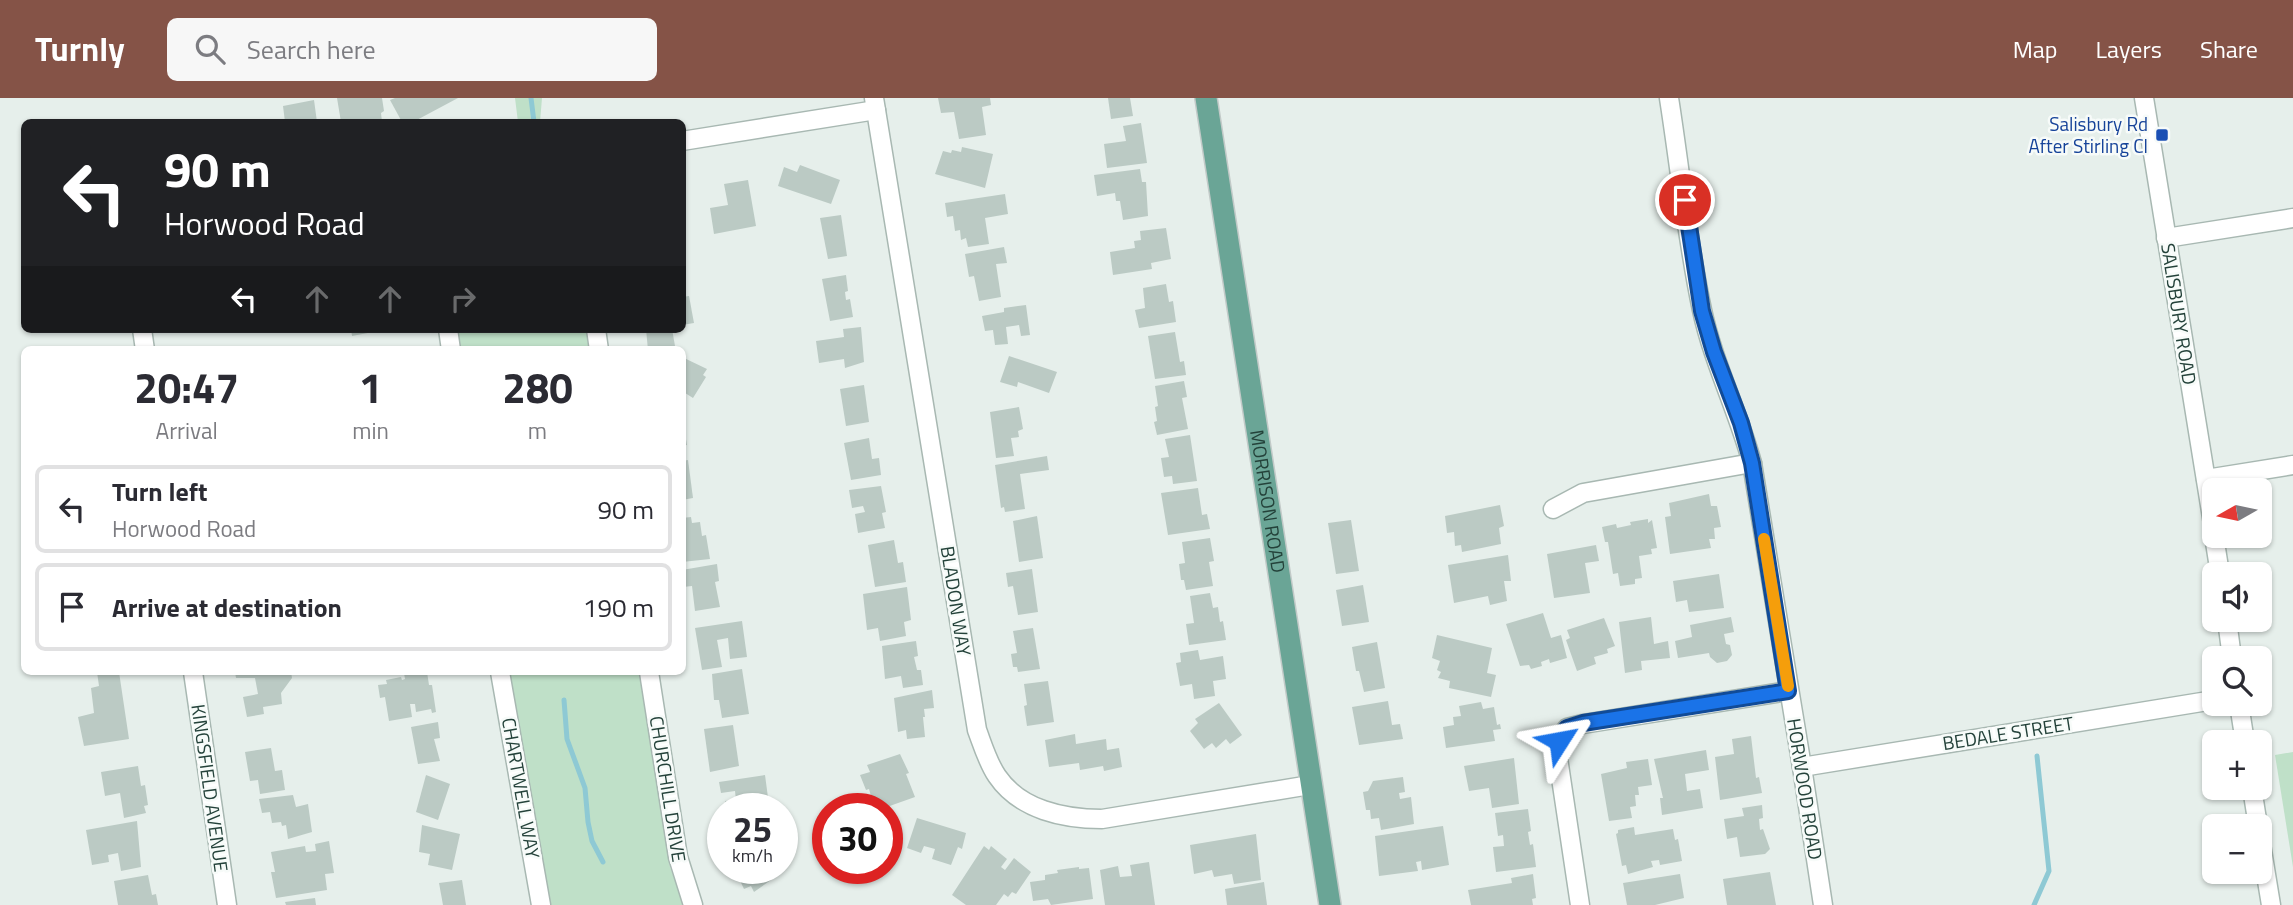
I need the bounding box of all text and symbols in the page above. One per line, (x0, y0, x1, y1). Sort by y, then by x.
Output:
search box (167, 18, 657, 81)
text: Turnly (35, 24, 125, 74)
icon: search (191, 30, 229, 68)
text: Search here (247, 30, 376, 69)
text: Map (2013, 31, 2058, 67)
text: Layers (2096, 31, 2162, 67)
text: Share (2200, 31, 2258, 67)
place label: Salisbury Rd After Stirling Cl (2029, 109, 2148, 160)
marker: Salisbury Rd After Stirling Cl (2154, 127, 2170, 143)
text: 90 m (164, 131, 271, 206)
icon: left (49, 147, 140, 238)
pin (1655, 170, 1715, 230)
icon: arrive (1666, 181, 1704, 219)
text: Horwood Road (164, 199, 365, 247)
street label: SALISBURY ROAD (2154, 241, 2205, 387)
icon: left (225, 280, 263, 318)
icon: ahead (298, 280, 336, 318)
icon: ahead (371, 280, 409, 318)
icon: right (444, 280, 482, 318)
text: 20:47 (134, 355, 239, 419)
text: 1 (359, 355, 382, 419)
text: 280 (502, 355, 573, 419)
text: Arrival (155, 413, 218, 448)
text: min (352, 413, 389, 448)
text: m (528, 413, 547, 448)
street label: MORRISON ROAD (1243, 428, 1294, 575)
text: Turn left (112, 472, 207, 511)
north arrow (2202, 478, 2272, 548)
map controls (2202, 478, 2272, 884)
icon: left (53, 490, 91, 528)
text: 90 m (597, 490, 654, 529)
text: Horwood Road (112, 511, 256, 546)
street label: BLADON WAY (933, 544, 980, 659)
button: sound (2202, 562, 2272, 632)
icon: arrive (53, 588, 91, 626)
text: Arrive at destination (112, 588, 342, 627)
text: 190 m (583, 588, 654, 627)
button: search (2202, 646, 2272, 716)
street label: KINGSFIELD AVENUE (184, 702, 237, 874)
position arrow (1522, 704, 1596, 778)
street label: BEDALE STREET (1940, 708, 2076, 757)
street label: CHURCHILL DRIVE (643, 714, 694, 864)
street label: CHARTWELL WAY (495, 715, 548, 861)
street label: HORWOOD ROAD (1780, 716, 1831, 862)
button: + (2202, 730, 2272, 800)
speed limit sign: 30 (812, 793, 903, 884)
text: 25 (733, 802, 772, 856)
button: − (2202, 814, 2272, 884)
text: km/h (732, 842, 773, 869)

